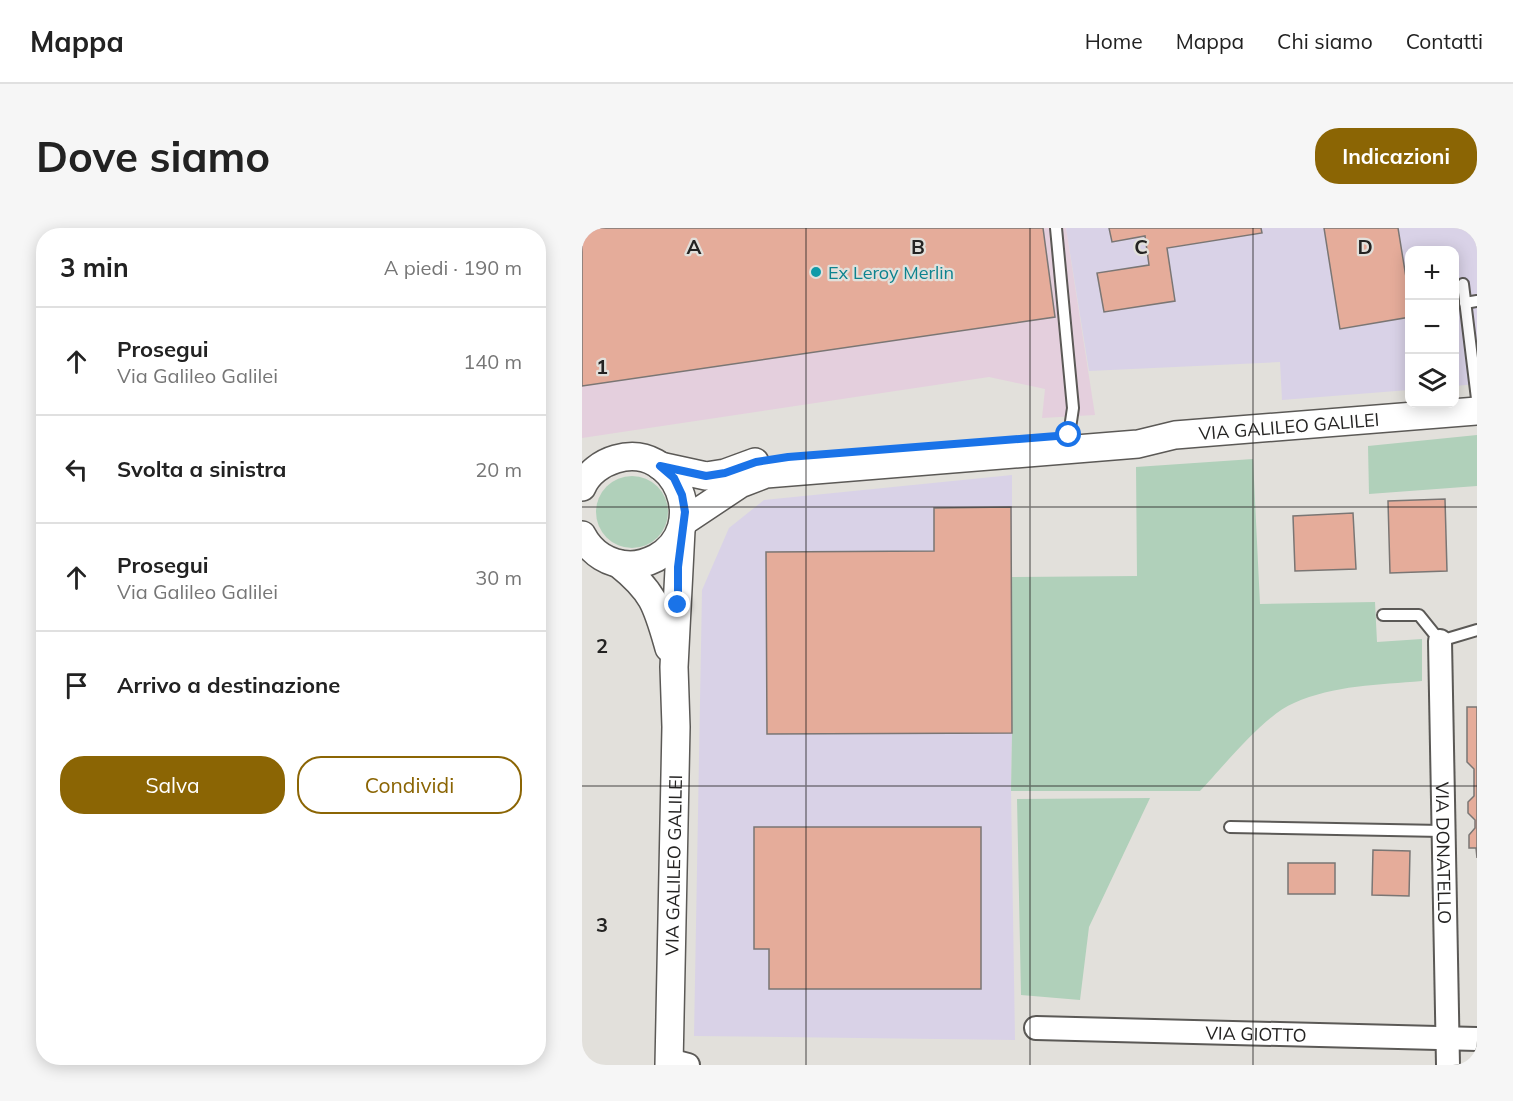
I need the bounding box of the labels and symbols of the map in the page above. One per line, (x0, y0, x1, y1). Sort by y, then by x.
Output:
text: A (687, 234, 702, 259)
text: B (911, 234, 925, 259)
text: C (1134, 234, 1148, 259)
text: D (1357, 234, 1373, 259)
place label: Ex Leroy Merlin (828, 261, 954, 284)
marker: Ex Leroy Merlin (809, 265, 823, 279)
text: 1 (596, 354, 608, 379)
street label: VIA GALILEO GALILEI (1198, 407, 1380, 445)
route start (1055, 421, 1081, 447)
route end (664, 591, 690, 617)
text: 2 (596, 633, 608, 658)
street label: VIA GALILEO GALILEI (660, 774, 687, 956)
street label: VIA DONATELLO (1431, 782, 1457, 924)
text: 3 (596, 912, 608, 937)
street label: VIA GIOTTO (1205, 1021, 1307, 1046)

